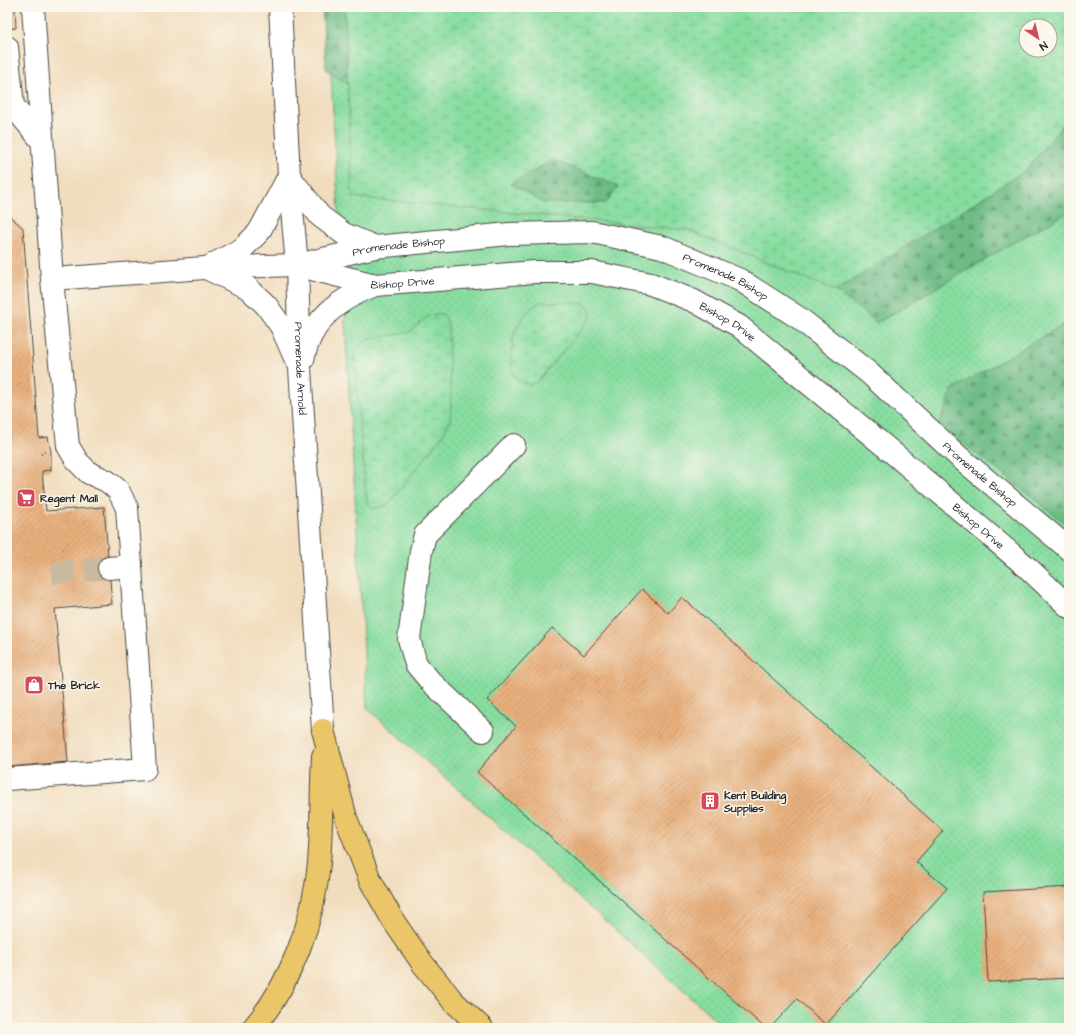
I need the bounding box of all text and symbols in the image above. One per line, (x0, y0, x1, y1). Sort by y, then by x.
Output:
north arrow (1018, 18, 1058, 58)
text: N (1036, 38, 1051, 54)
street label: Promenade Bishop (351, 233, 446, 260)
street label: Promenade Bishop (681, 249, 771, 304)
street label: Bishop Drive (369, 273, 435, 293)
street label: Bishop Drive (697, 298, 759, 345)
street label: Promenade Arnold (291, 322, 310, 416)
street label: Promenade Bishop (940, 438, 1021, 510)
supermarket icon: Regent Mall (15, 487, 37, 509)
place label: Regent Mall (40, 491, 98, 508)
street label: Bishop Drive (950, 500, 1008, 552)
shop icon: The Brick (23, 674, 45, 696)
place label: The Brick (47, 678, 100, 693)
place label: Kent Building Supplies (723, 788, 787, 817)
building icon: Kent Building Supplies (699, 790, 721, 812)

